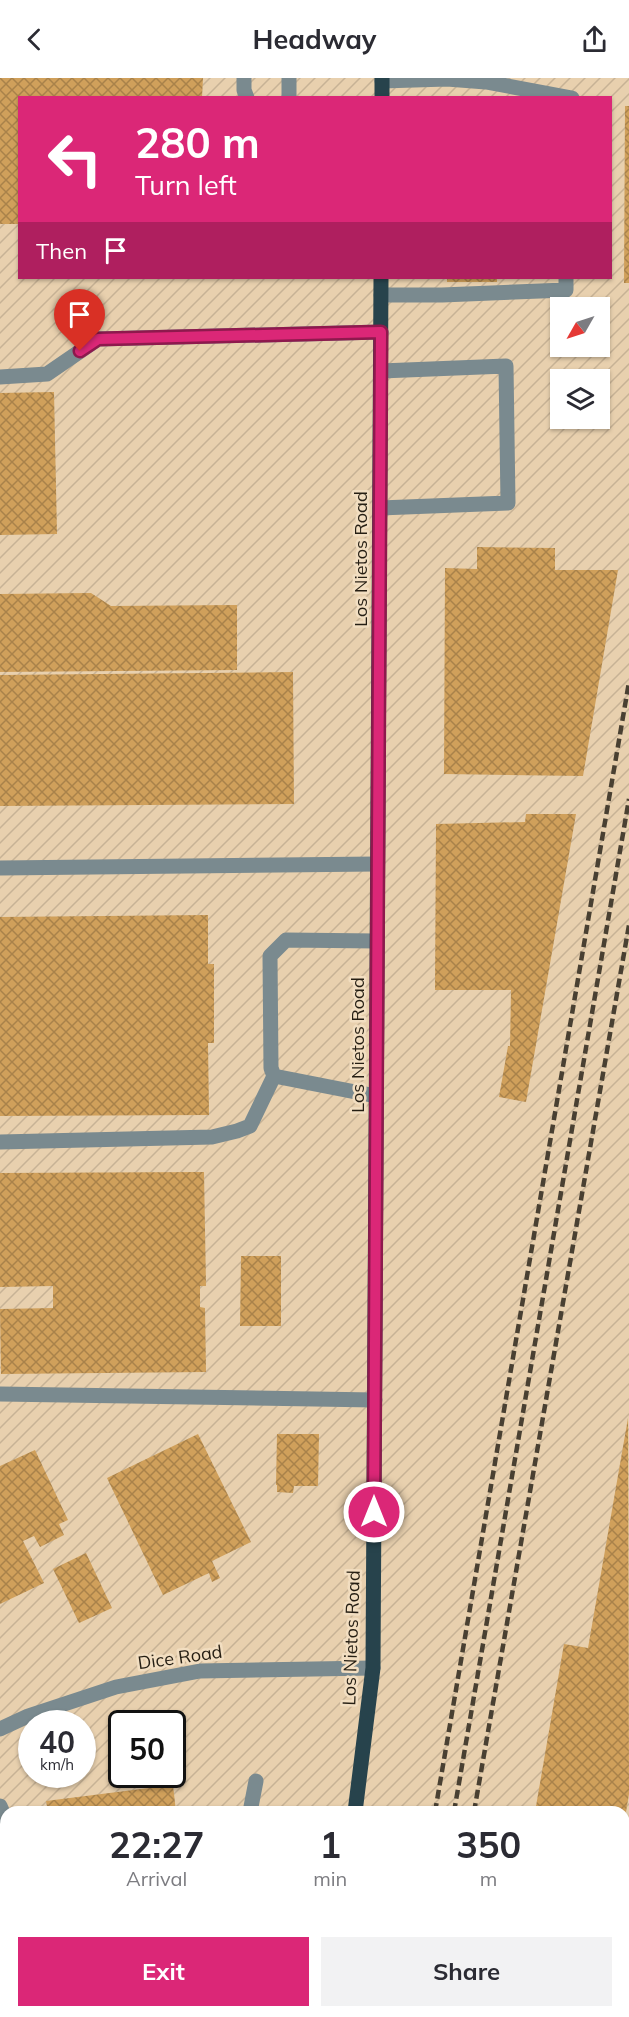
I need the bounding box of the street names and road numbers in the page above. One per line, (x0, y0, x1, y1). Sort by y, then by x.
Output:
street label: Los Nietos Road (349, 491, 372, 627)
street label: Los Nietos Road (346, 977, 369, 1113)
street label: Los Nietos Road (337, 1570, 365, 1706)
street label: Dice Road (136, 1640, 224, 1674)

